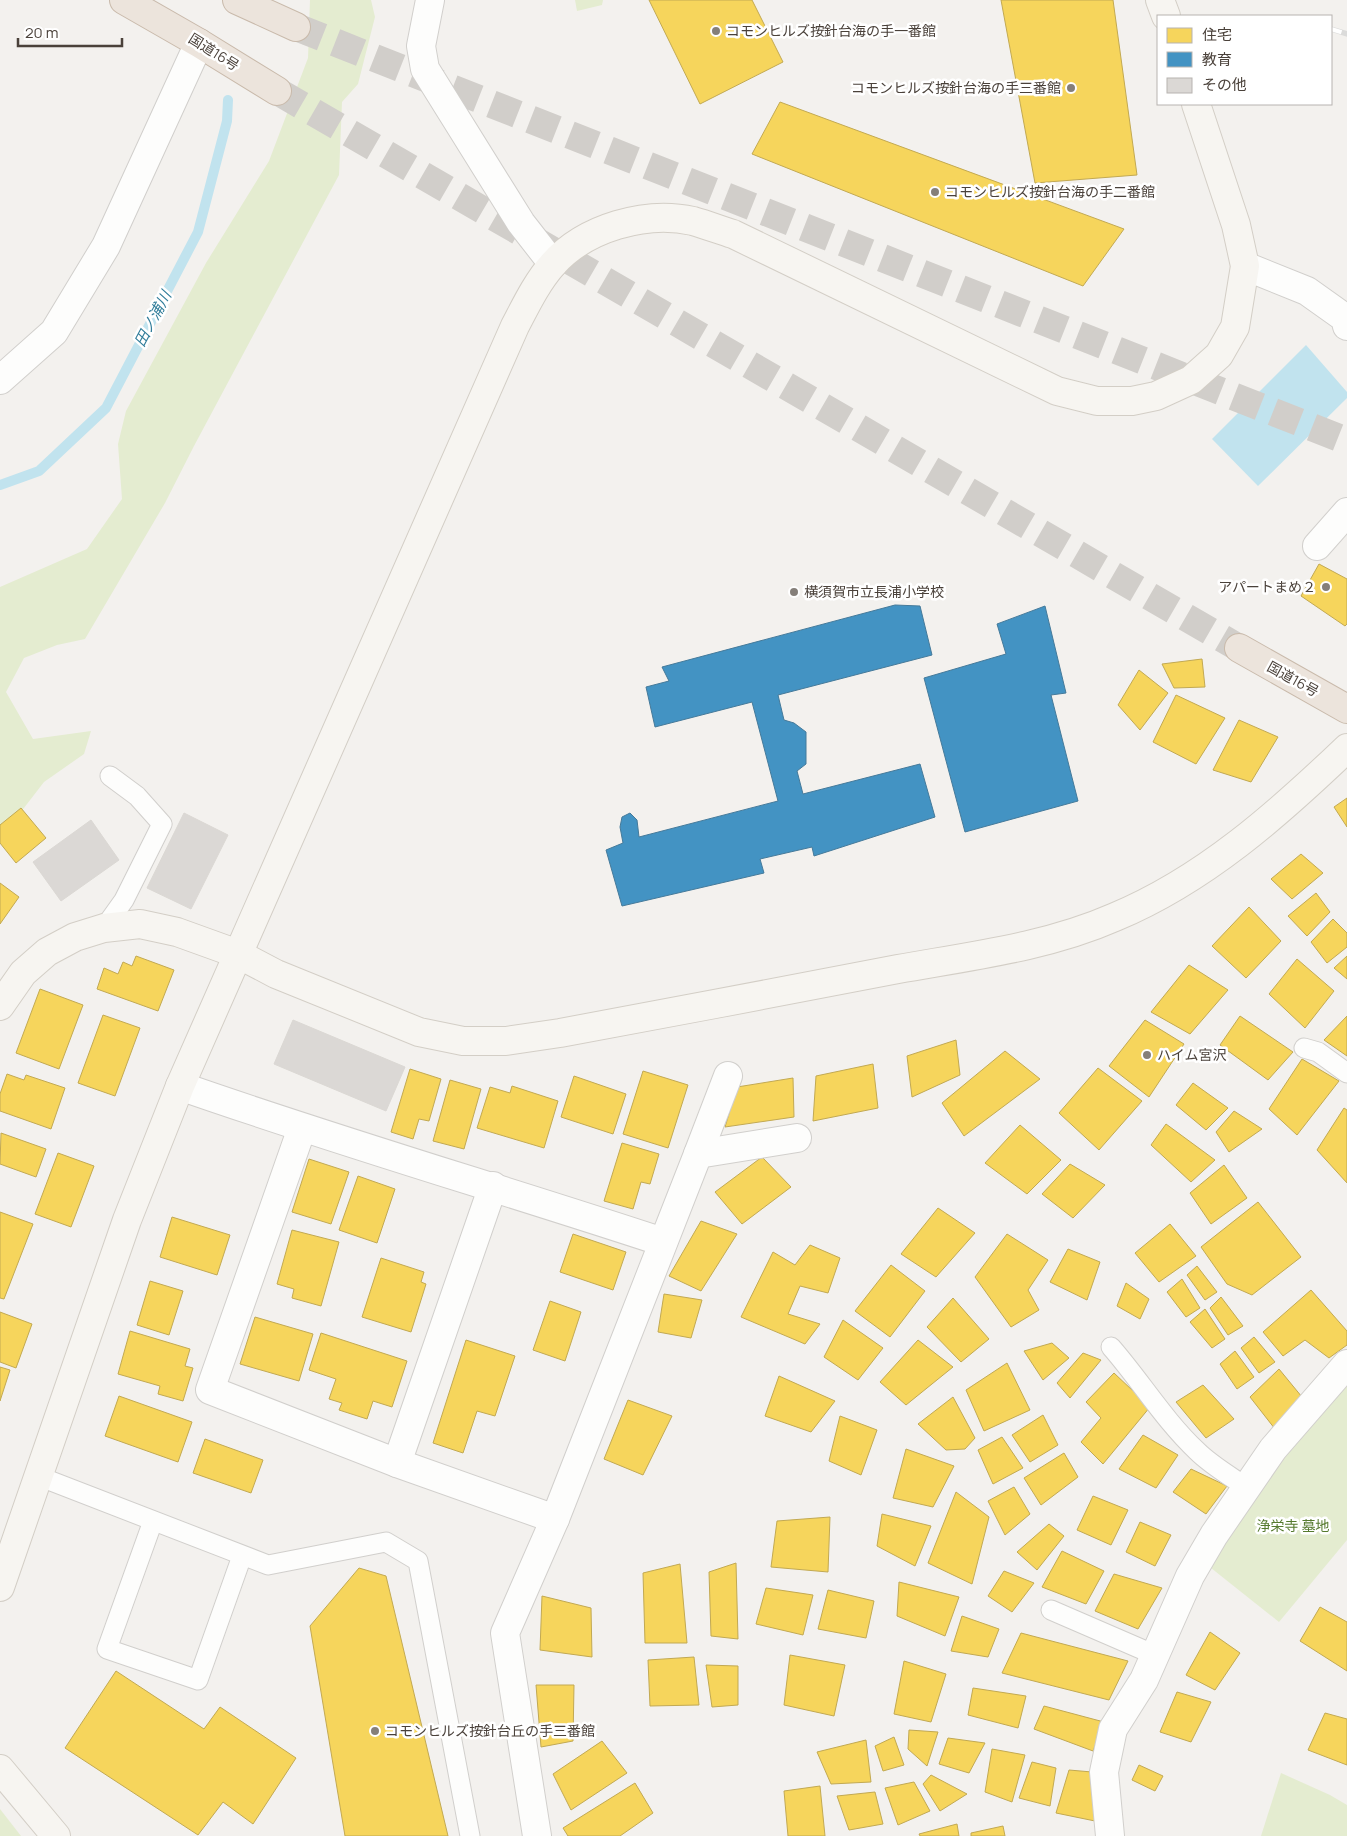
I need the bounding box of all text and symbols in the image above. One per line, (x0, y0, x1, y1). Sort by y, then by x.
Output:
scale bar (18, 15, 121, 47)
legend (1157, 15, 1332, 105)
place label: コモンヒルズ按針台海の手一番館 (726, 21, 936, 40)
text: 20 m (25, 22, 58, 43)
text: 住宅 (1202, 24, 1232, 45)
marker: コモンヒルズ按針台海の手一番館 (710, 25, 722, 37)
street label: 国道16号 (185, 29, 243, 75)
text: 教育 (1202, 49, 1232, 70)
text: その他 (1202, 74, 1247, 95)
place label: コモンヒルズ按針台海の手三番館 (851, 78, 1061, 97)
marker: コモンヒルズ按針台海の手三番館 (1065, 82, 1077, 94)
place label: コモンヒルズ按針台海の手二番館 (945, 182, 1155, 201)
marker: コモンヒルズ按針台海の手二番館 (929, 186, 941, 198)
water label: 田ノ浦川 (129, 286, 177, 350)
place label: アパートまめ２ (1218, 577, 1316, 596)
marker: アパートまめ２ (1320, 581, 1332, 593)
place label: 横須賀市立長浦小学校 (804, 582, 944, 601)
marker: 横須賀市立長浦小学校 (788, 586, 800, 598)
street label: 国道16号 (1264, 657, 1322, 700)
place label: ハイム宮沢 (1157, 1045, 1226, 1064)
marker: ハイム宮沢 (1141, 1049, 1153, 1061)
park label: 浄栄寺 墓地 (1257, 1516, 1329, 1535)
place label: コモンヒルズ按針台丘の手三番館 (385, 1721, 595, 1740)
marker: コモンヒルズ按針台丘の手三番館 (369, 1725, 381, 1737)

